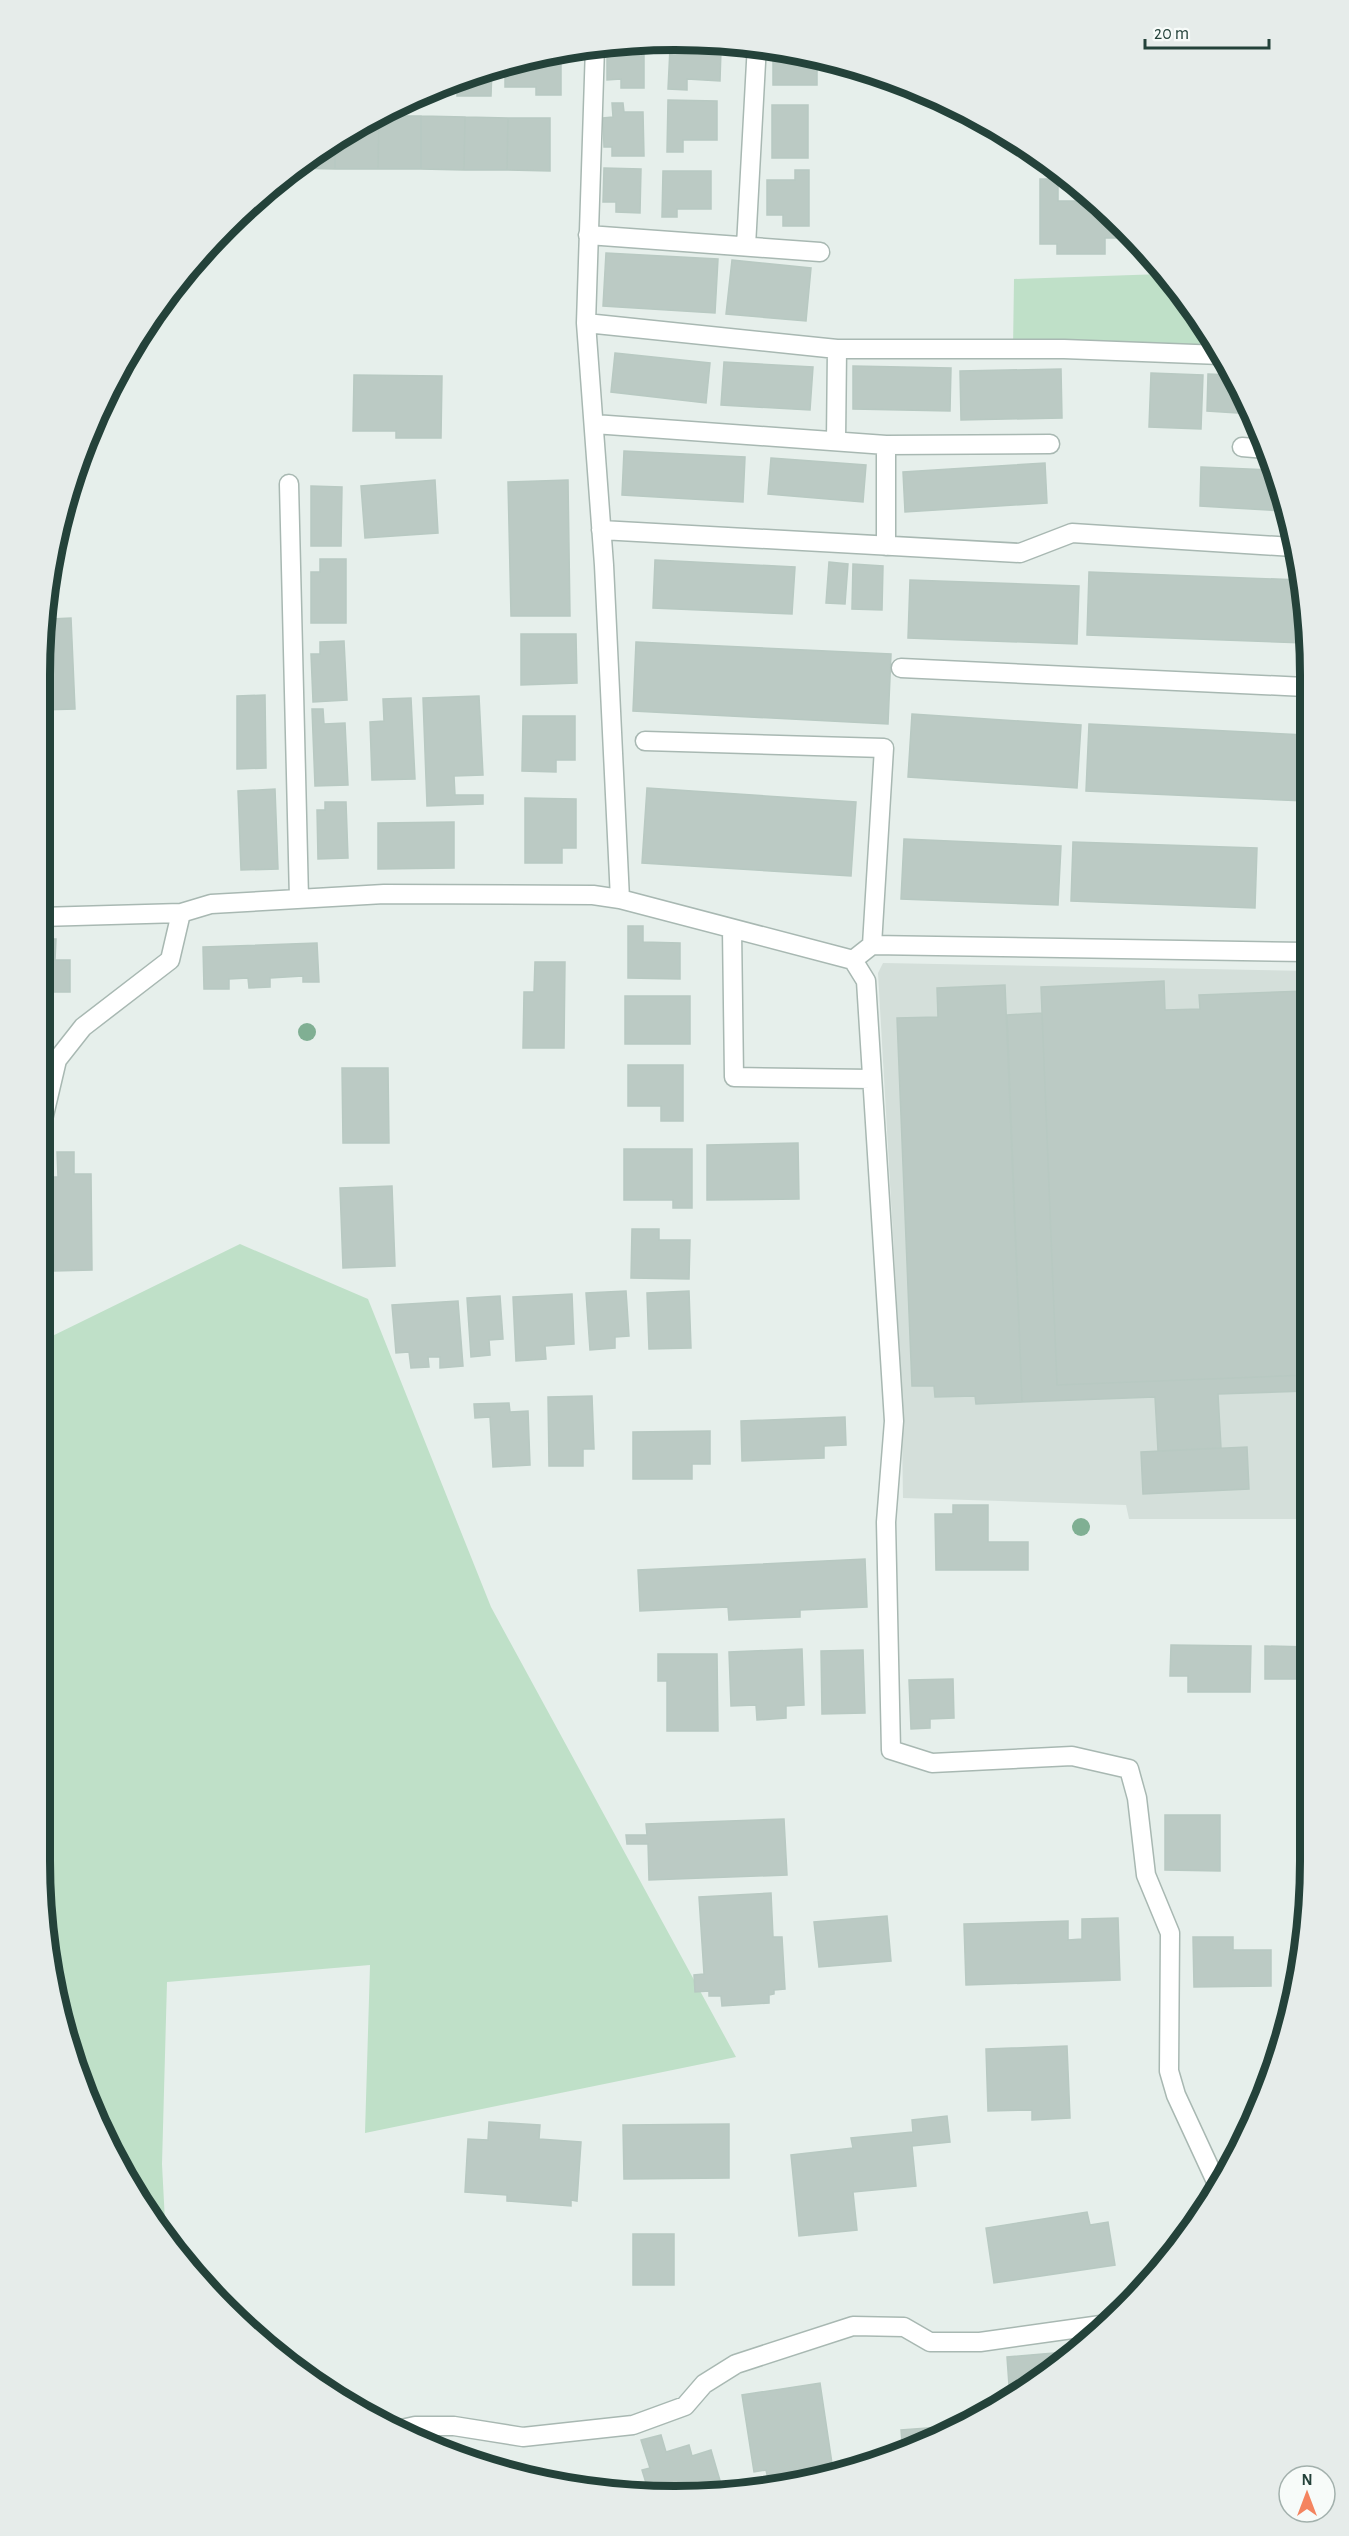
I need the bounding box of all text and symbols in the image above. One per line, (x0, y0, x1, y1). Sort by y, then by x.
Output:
scale bar (1145, 12, 1270, 50)
text: 20 m (1154, 25, 1189, 43)
north arrow (1277, 2464, 1337, 2524)
text: N (1301, 2472, 1313, 2488)

